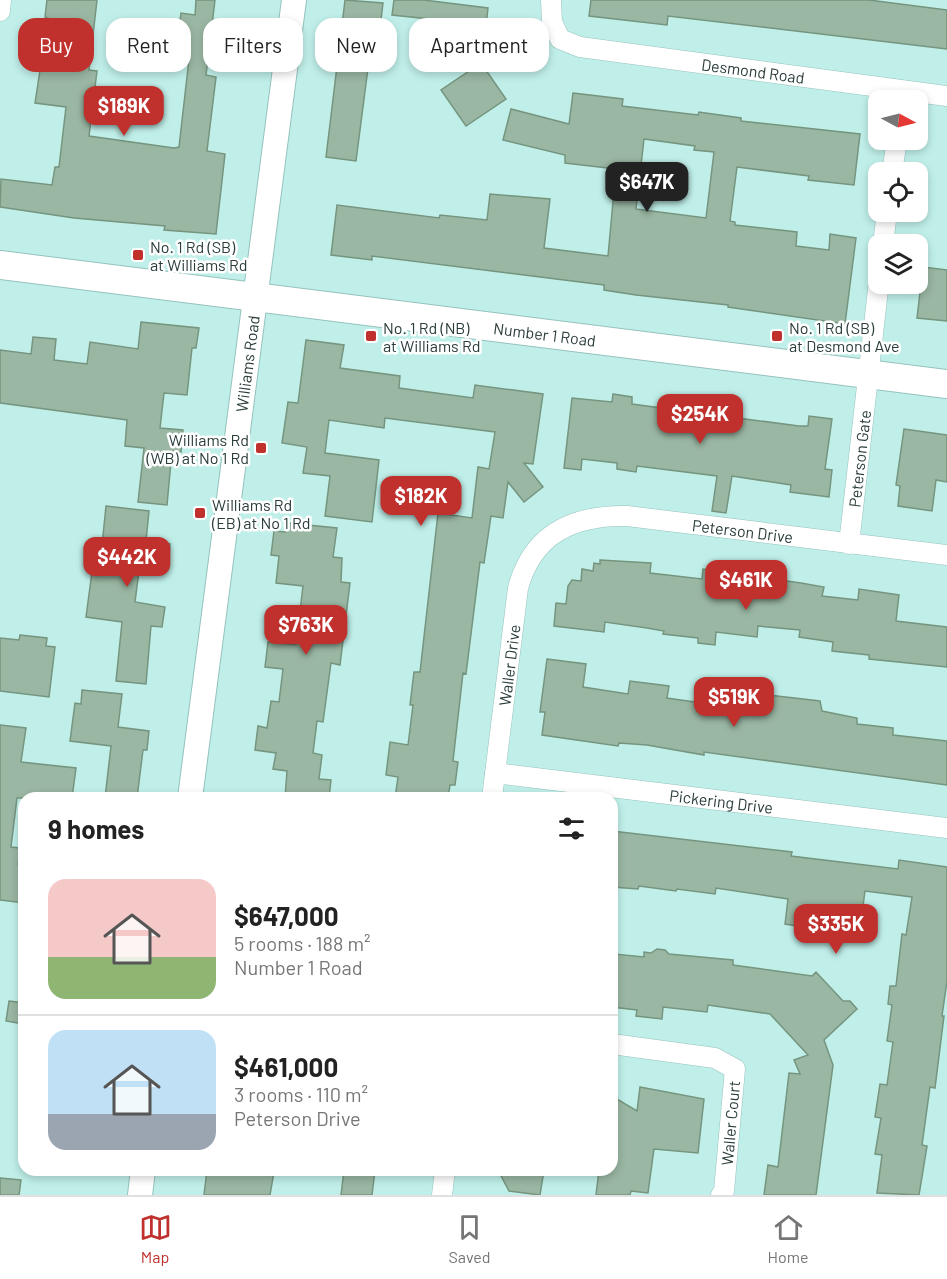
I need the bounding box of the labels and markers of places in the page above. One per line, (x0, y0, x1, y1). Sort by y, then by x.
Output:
pin: $189K (82, 86, 166, 137)
pin: $647K (605, 162, 689, 213)
place label: No. 1 Rd (SB) at Williams Rd (150, 237, 248, 274)
marker: No. 1 Rd (SB) at Williams Rd (131, 248, 145, 262)
place label: No. 1 Rd (NB) at Williams Rd (383, 318, 481, 355)
place label: No. 1 Rd (SB) at Desmond Ave (789, 318, 900, 355)
marker: No. 1 Rd (NB) at Williams Rd (364, 329, 378, 343)
marker: No. 1 Rd (SB) at Desmond Ave (770, 329, 784, 343)
pin: $254K (658, 394, 742, 445)
place label: Williams Rd (WB) at No 1 Rd (145, 430, 249, 467)
marker: Williams Rd (WB) at No 1 Rd (254, 441, 268, 455)
pin: $182K (379, 476, 463, 527)
place label: Williams Rd (EB) at No 1 Rd (211, 495, 310, 532)
marker: Williams Rd (EB) at No 1 Rd (193, 506, 207, 520)
pin: $442K (85, 537, 169, 588)
pin: $461K (704, 560, 788, 611)
pin: $763K (264, 605, 348, 656)
pin: $519K (692, 677, 776, 728)
pin: $335K (794, 904, 878, 955)

